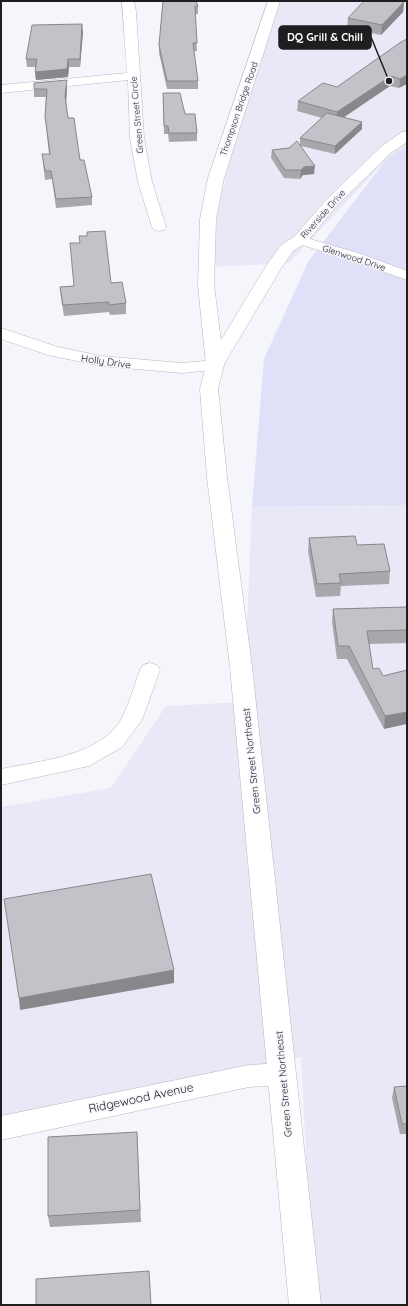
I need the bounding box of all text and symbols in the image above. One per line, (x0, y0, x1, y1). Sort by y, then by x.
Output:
callout: DQ Grill & Chill (279, 26, 371, 49)
text: DQ Grill & Chill (287, 30, 363, 44)
street label: Thompson Bridge Road (217, 60, 260, 157)
street label: Green Street Circle (128, 76, 145, 154)
street label: Riverside Drive (298, 187, 347, 240)
street label: Glenwood Drive (321, 242, 387, 273)
street label: Holly Drive (80, 352, 132, 371)
street label: Green Street Northeast (239, 707, 264, 815)
street label: Green Street Northeast (272, 1030, 295, 1138)
street label: Ridgewood Avenue (87, 1079, 195, 1116)

